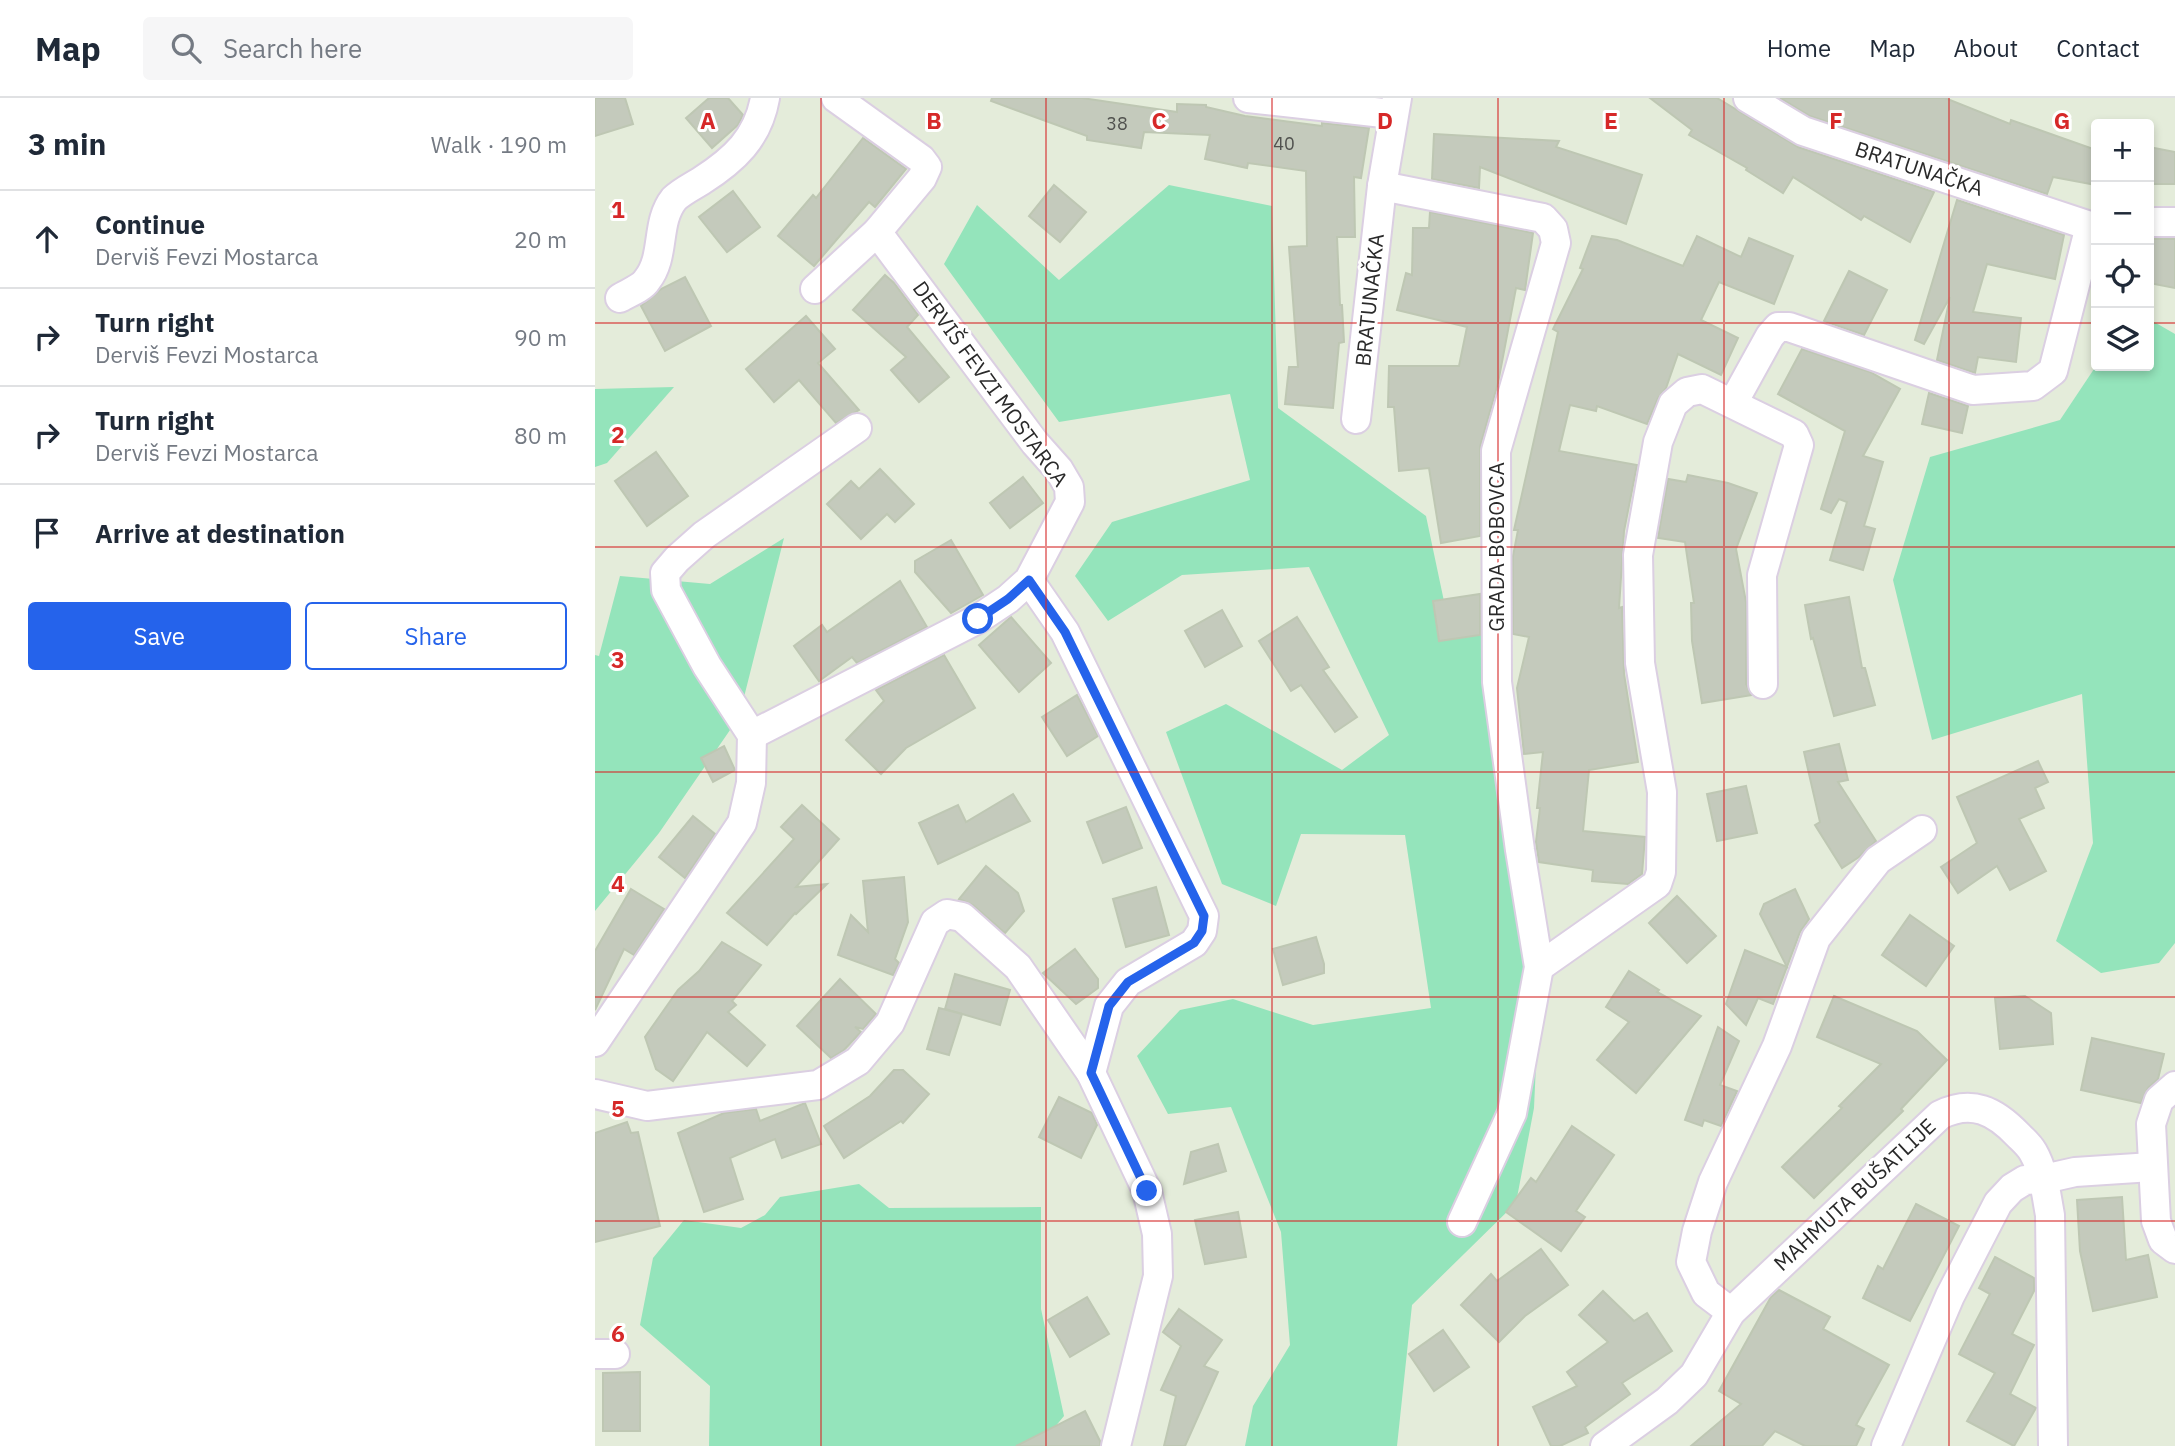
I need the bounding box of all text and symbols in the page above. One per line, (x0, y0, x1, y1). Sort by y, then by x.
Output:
search box (143, 17, 633, 80)
text: Map (35, 27, 101, 70)
icon: search (167, 29, 205, 67)
text: Search here (223, 31, 362, 65)
text: Home (1767, 32, 1831, 64)
text: Map (1869, 32, 1915, 64)
text: About (1953, 32, 2018, 64)
text: Contact (2056, 32, 2140, 64)
text: A (700, 105, 716, 135)
text: B (926, 105, 942, 135)
text: C (1152, 105, 1167, 135)
text: D (1377, 105, 1393, 135)
text: E (1604, 105, 1618, 135)
text: F (1829, 105, 1843, 135)
text: G (2054, 105, 2070, 135)
house number: 38 (1106, 112, 1128, 135)
map controls (2091, 119, 2154, 371)
button: + (2091, 119, 2154, 182)
text: 3 min (28, 124, 106, 163)
text: Walk · 190 m (431, 129, 567, 159)
house number: 40 (1273, 132, 1295, 155)
street label: BRATUNAČKA (1852, 134, 1987, 202)
button: − (2091, 182, 2154, 245)
text: 1 (611, 194, 625, 224)
text: Continue (95, 207, 205, 241)
icon: ahead (28, 220, 66, 258)
text: 20 m (514, 224, 567, 254)
street label: BRATUNAČKA (1348, 232, 1390, 368)
text: Derviš Fevzi Mostarca (95, 241, 318, 271)
button: locate (2091, 245, 2154, 308)
street label: DERVIŠ FEVZI MOSTARCA (907, 275, 1075, 492)
text: Turn right (95, 305, 214, 339)
button: layers (2091, 308, 2154, 371)
icon: right (28, 318, 66, 356)
text: 90 m (514, 322, 567, 352)
text: Derviš Fevzi Mostarca (95, 339, 318, 369)
text: Turn right (95, 403, 214, 437)
icon: right (28, 416, 66, 454)
text: 2 (611, 419, 625, 449)
text: 80 m (514, 420, 567, 450)
text: Derviš Fevzi Mostarca (95, 437, 318, 467)
street label: GRADA BOBOVCA (1482, 462, 1510, 632)
icon: arrive (28, 514, 66, 552)
text: Arrive at destination (95, 516, 345, 550)
button: Save (28, 602, 291, 670)
button: Share (305, 602, 567, 670)
route start (962, 603, 993, 634)
text: 3 (611, 644, 625, 674)
text: 4 (611, 868, 625, 898)
text: 5 (611, 1093, 625, 1123)
street label: MAHMUTA BUŠATLIJE (1767, 1112, 1941, 1277)
route end (1131, 1175, 1162, 1206)
text: 6 (611, 1318, 625, 1348)

